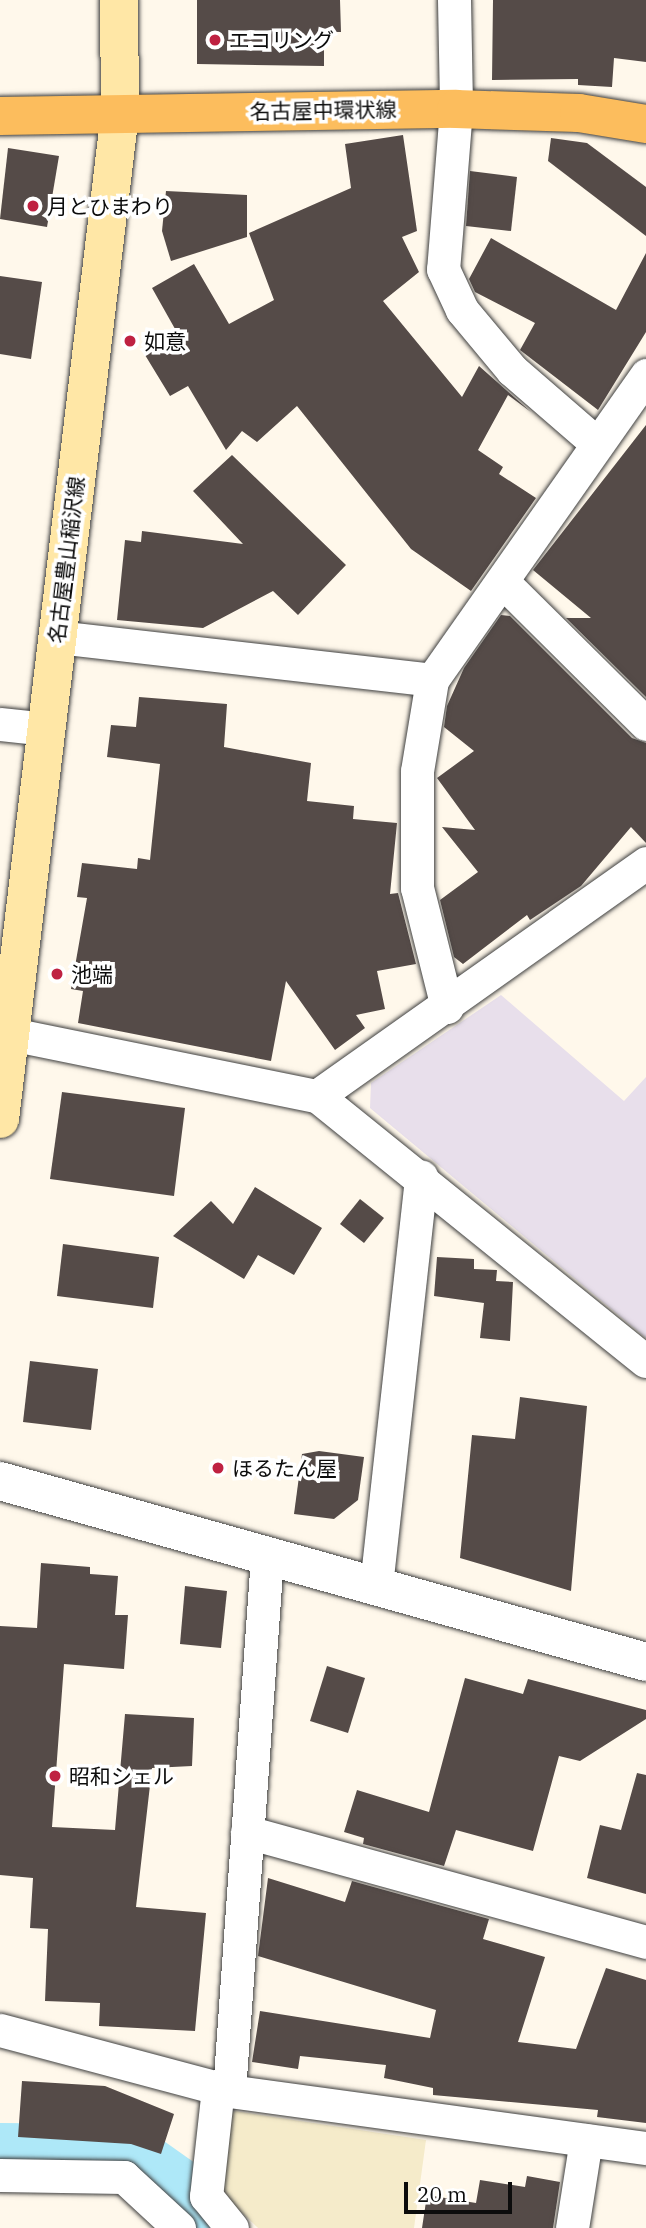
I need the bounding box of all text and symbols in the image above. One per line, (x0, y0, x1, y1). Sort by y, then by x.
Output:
place label: エコリング (229, 27, 334, 53)
marker: エコリング (207, 32, 223, 48)
street label: 名古屋中環状線 (249, 96, 397, 124)
place label: 月とひまわり (47, 193, 173, 219)
marker: 月とひまわり (25, 198, 41, 214)
place label: 如意 (144, 328, 186, 354)
marker: 如意 (122, 333, 138, 349)
street label: 名古屋豊山稲沢線 (43, 475, 89, 645)
place label: 池端 (71, 961, 113, 987)
marker: 池端 (49, 966, 65, 982)
place label: ほるたん屋 (232, 1455, 337, 1481)
marker: ほるたん屋 (210, 1460, 226, 1476)
place label: 昭和シェル (69, 1763, 174, 1789)
marker: 昭和シェル (47, 1768, 63, 1784)
scale bar (408, 2168, 516, 2212)
text: 20 m (417, 2180, 467, 2208)

